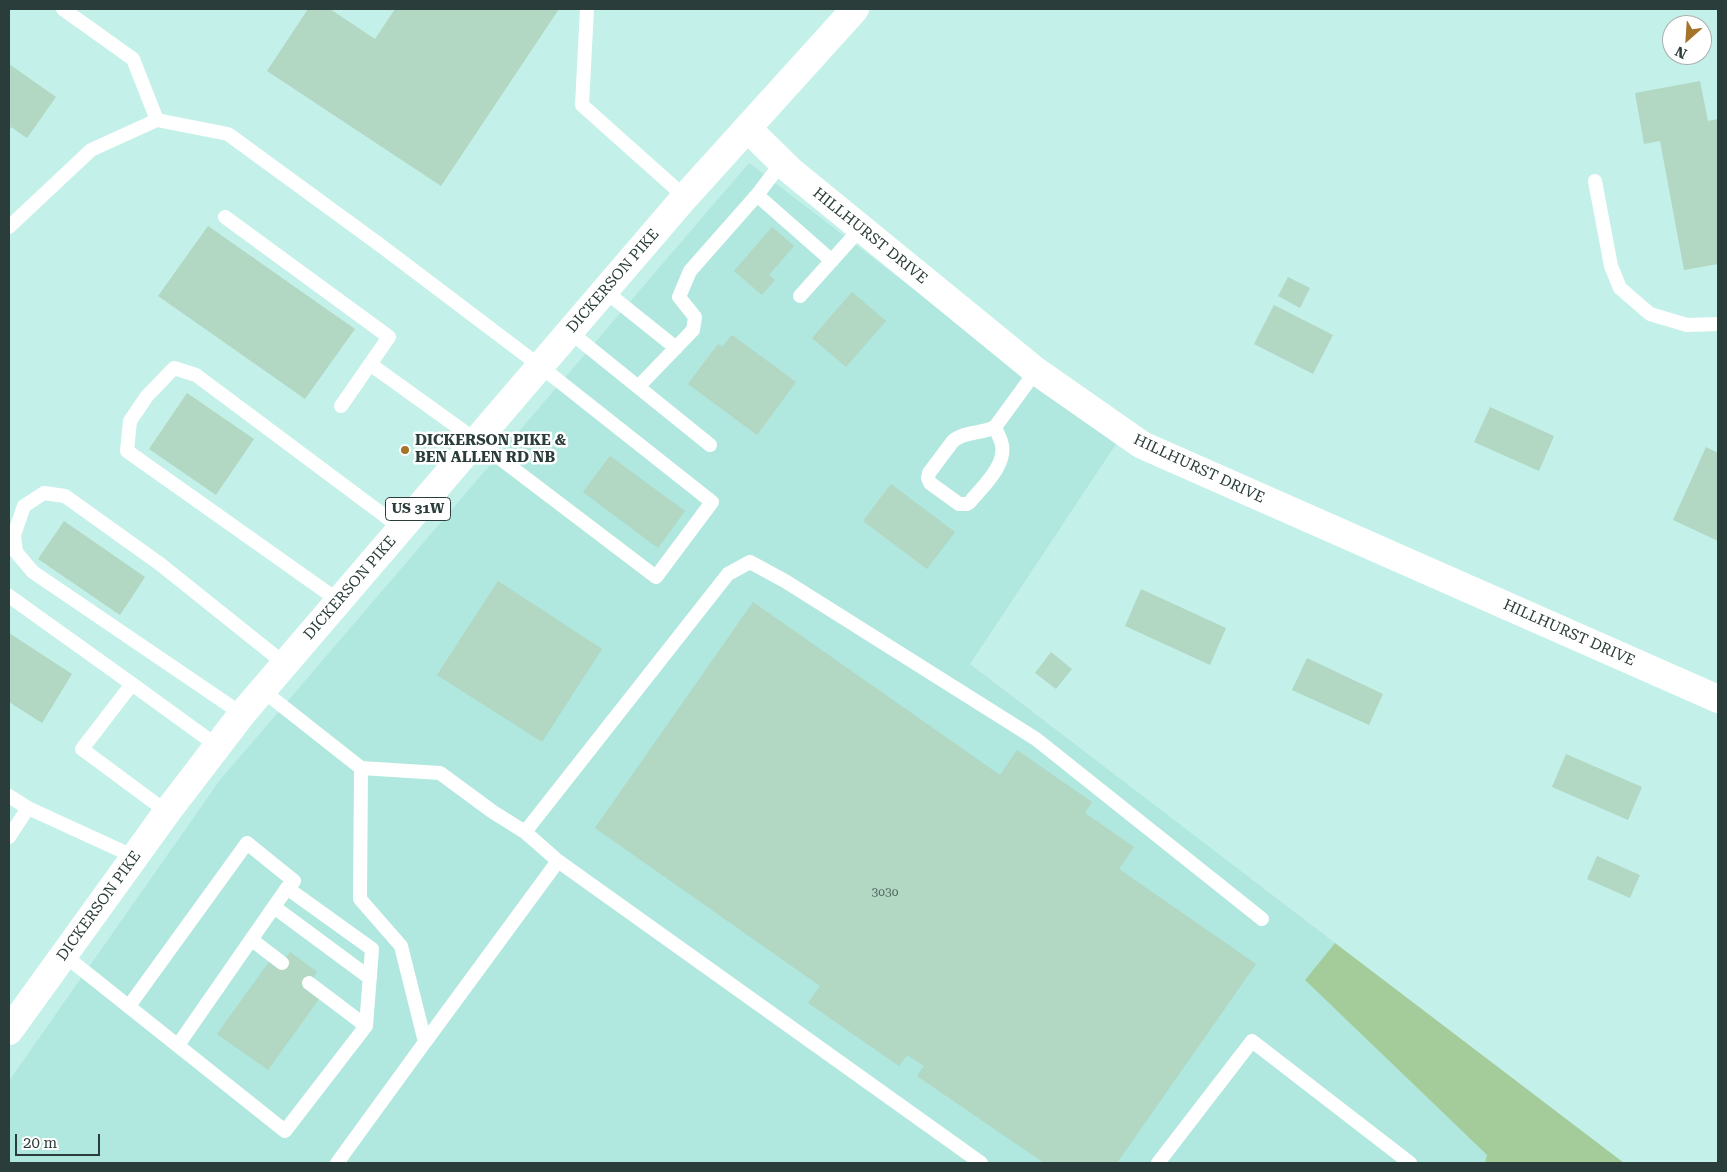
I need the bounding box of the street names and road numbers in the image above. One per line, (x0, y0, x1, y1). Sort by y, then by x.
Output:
street label: HILLHURST DRIVE (809, 184, 931, 288)
street label: DICKERSON PIKE (563, 225, 663, 337)
street label: HILLHURST DRIVE (1131, 431, 1267, 507)
road number: US 31W (386, 498, 450, 520)
street label: DICKERSON PIKE (300, 532, 400, 644)
street label: HILLHURST DRIVE (1500, 596, 1638, 670)
street label: DICKERSON PIKE (53, 848, 145, 964)

